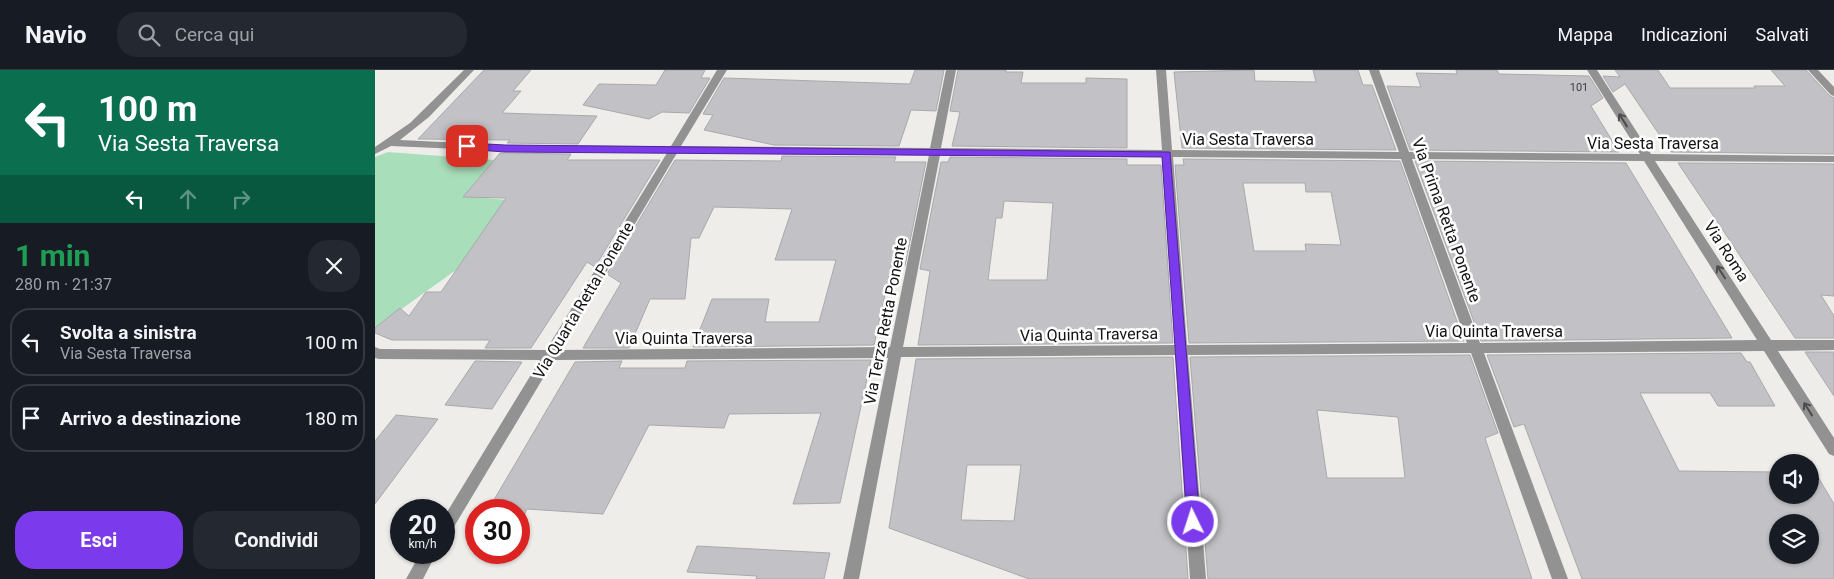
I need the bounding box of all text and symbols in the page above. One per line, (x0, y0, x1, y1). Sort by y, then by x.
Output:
search box (117, 12, 467, 57)
text: Navio (25, 21, 87, 49)
icon: search (135, 21, 163, 49)
text: Cerca qui (175, 23, 254, 46)
text: Mappa (1558, 24, 1613, 45)
text: Indicazioni (1641, 24, 1728, 45)
text: Salvati (1756, 24, 1809, 45)
house number: 101 (1570, 81, 1588, 94)
text: 100 m (98, 89, 197, 130)
icon: left (15, 90, 80, 155)
one-way arrow (1618, 114, 1628, 128)
pin (446, 125, 488, 167)
street label: Via Sesta Traversa (1182, 130, 1314, 149)
text: Via Sesta Traversa (98, 131, 279, 156)
icon: arrive (453, 132, 481, 160)
street label: Via Sesta Traversa (1587, 134, 1719, 153)
street label: Via Prima Retta Ponente (1408, 135, 1485, 305)
icon: left (121, 185, 149, 213)
icon: ahead (174, 185, 202, 213)
icon: right (227, 185, 255, 213)
street label: Via Roma (1700, 217, 1753, 285)
street label: Via Quarta Retta Ponente (529, 218, 638, 382)
street label: Via Terza Retta Ponente (860, 236, 911, 406)
text: 1 min (15, 238, 90, 273)
button: close (308, 240, 360, 292)
one-way arrow (1715, 265, 1726, 279)
text: 280 m · 21:37 (15, 275, 112, 294)
text: Svolta a sinistra (60, 321, 197, 344)
street label: Via Quinta Traversa (1425, 322, 1563, 341)
street label: Via Quinta Traversa (1020, 324, 1158, 345)
icon: left (17, 328, 45, 356)
street label: Via Quinta Traversa (615, 329, 753, 348)
text: 100 m (305, 331, 358, 354)
text: Via Sesta Traversa (60, 344, 192, 363)
one-way arrow (1803, 402, 1813, 416)
icon: arrive (17, 404, 45, 432)
text: Arrivo a destinazione (60, 407, 241, 430)
text: 180 m (305, 407, 358, 430)
map controls (1769, 454, 1819, 564)
button: sound (1769, 454, 1819, 504)
position arrow (1166, 495, 1218, 547)
speed limit sign: 30 (465, 499, 530, 564)
button: Esci (15, 511, 183, 569)
button: Condividi (193, 511, 360, 569)
text: 20 (408, 511, 437, 540)
button: layers (1769, 514, 1819, 564)
text: km/h (408, 537, 437, 551)

